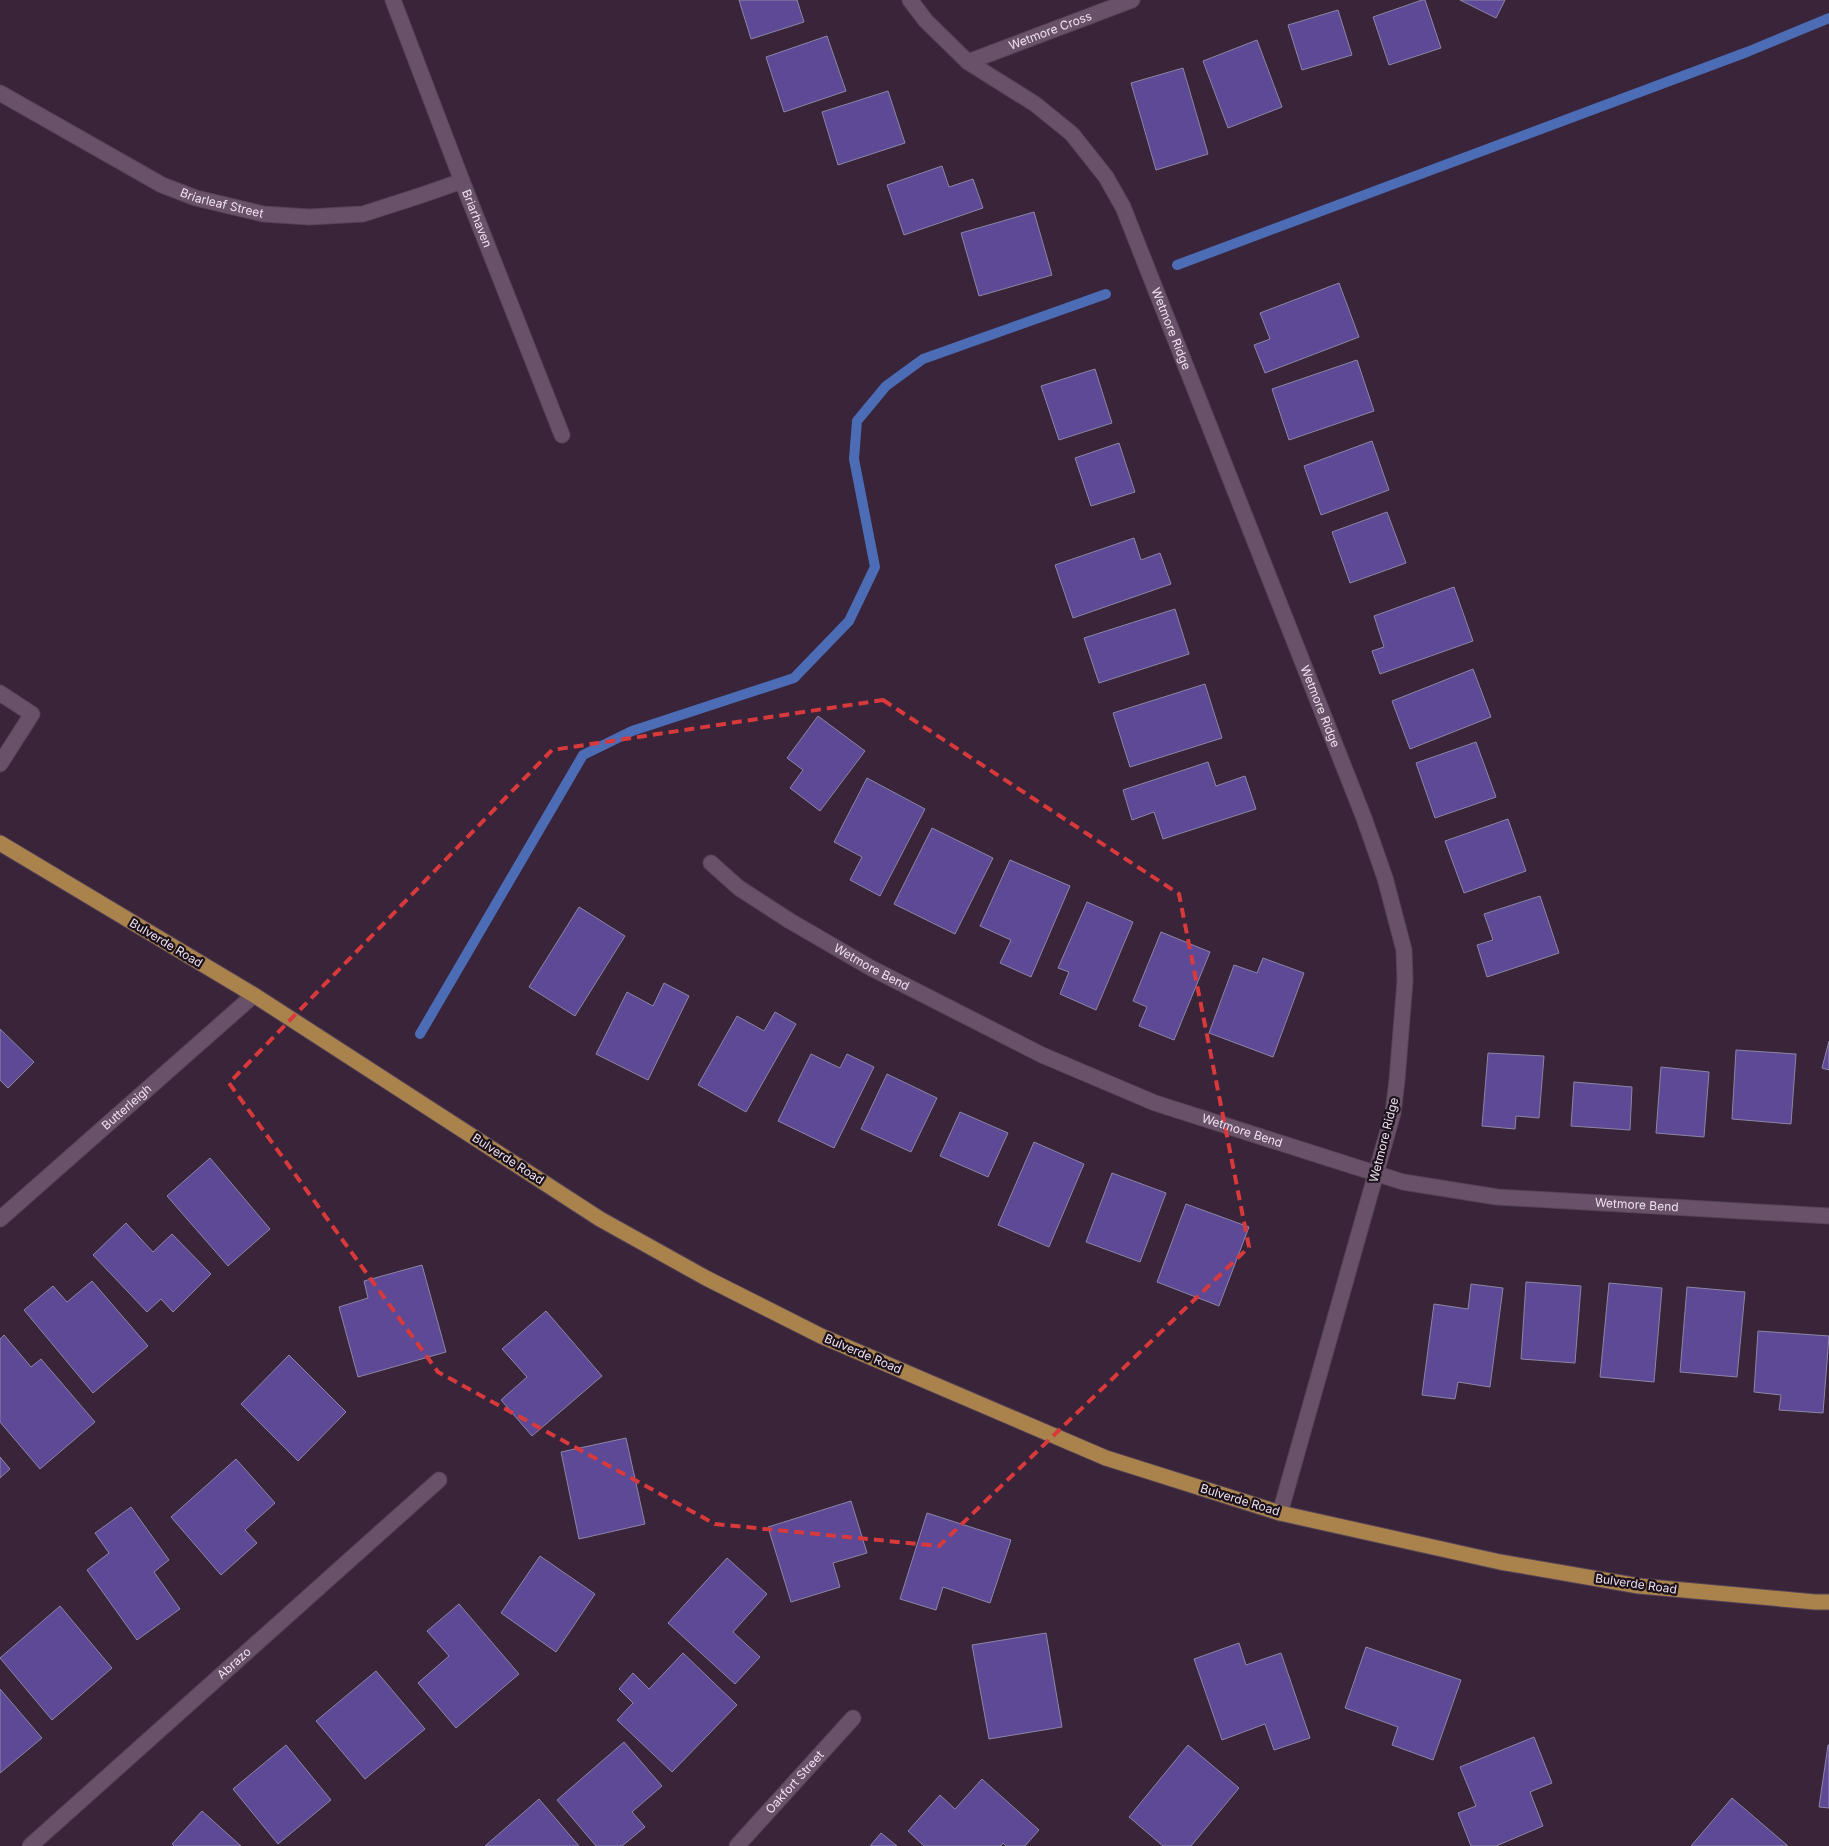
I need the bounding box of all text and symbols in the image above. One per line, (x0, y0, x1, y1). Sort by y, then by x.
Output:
street label: Wetmore Cross (1007, 8, 1094, 53)
street label: Briarleaf Street (178, 185, 265, 221)
street label: Briarhaven (459, 187, 495, 250)
street label: Wetmore Ridge (1149, 285, 1194, 372)
street label: Wetmore Ridge (1298, 663, 1343, 749)
street label: Bulverde Road (127, 915, 205, 970)
street label: Wetmore Bend (831, 940, 912, 993)
street label: Butterleigh (98, 1081, 154, 1133)
street label: Wetmore Ridge (1366, 1096, 1401, 1184)
street label: Wetmore Bend (1200, 1110, 1285, 1150)
street label: Bulverde Road (470, 1130, 547, 1187)
street label: Wetmore Bend (1594, 1195, 1679, 1214)
street label: Bulverde Road (822, 1331, 904, 1377)
street label: Bulverde Road (1199, 1480, 1282, 1519)
street label: Bulverde Road (1594, 1570, 1678, 1597)
street label: Abrazo (214, 1644, 254, 1682)
street label: Oakfort Street (762, 1747, 827, 1817)

